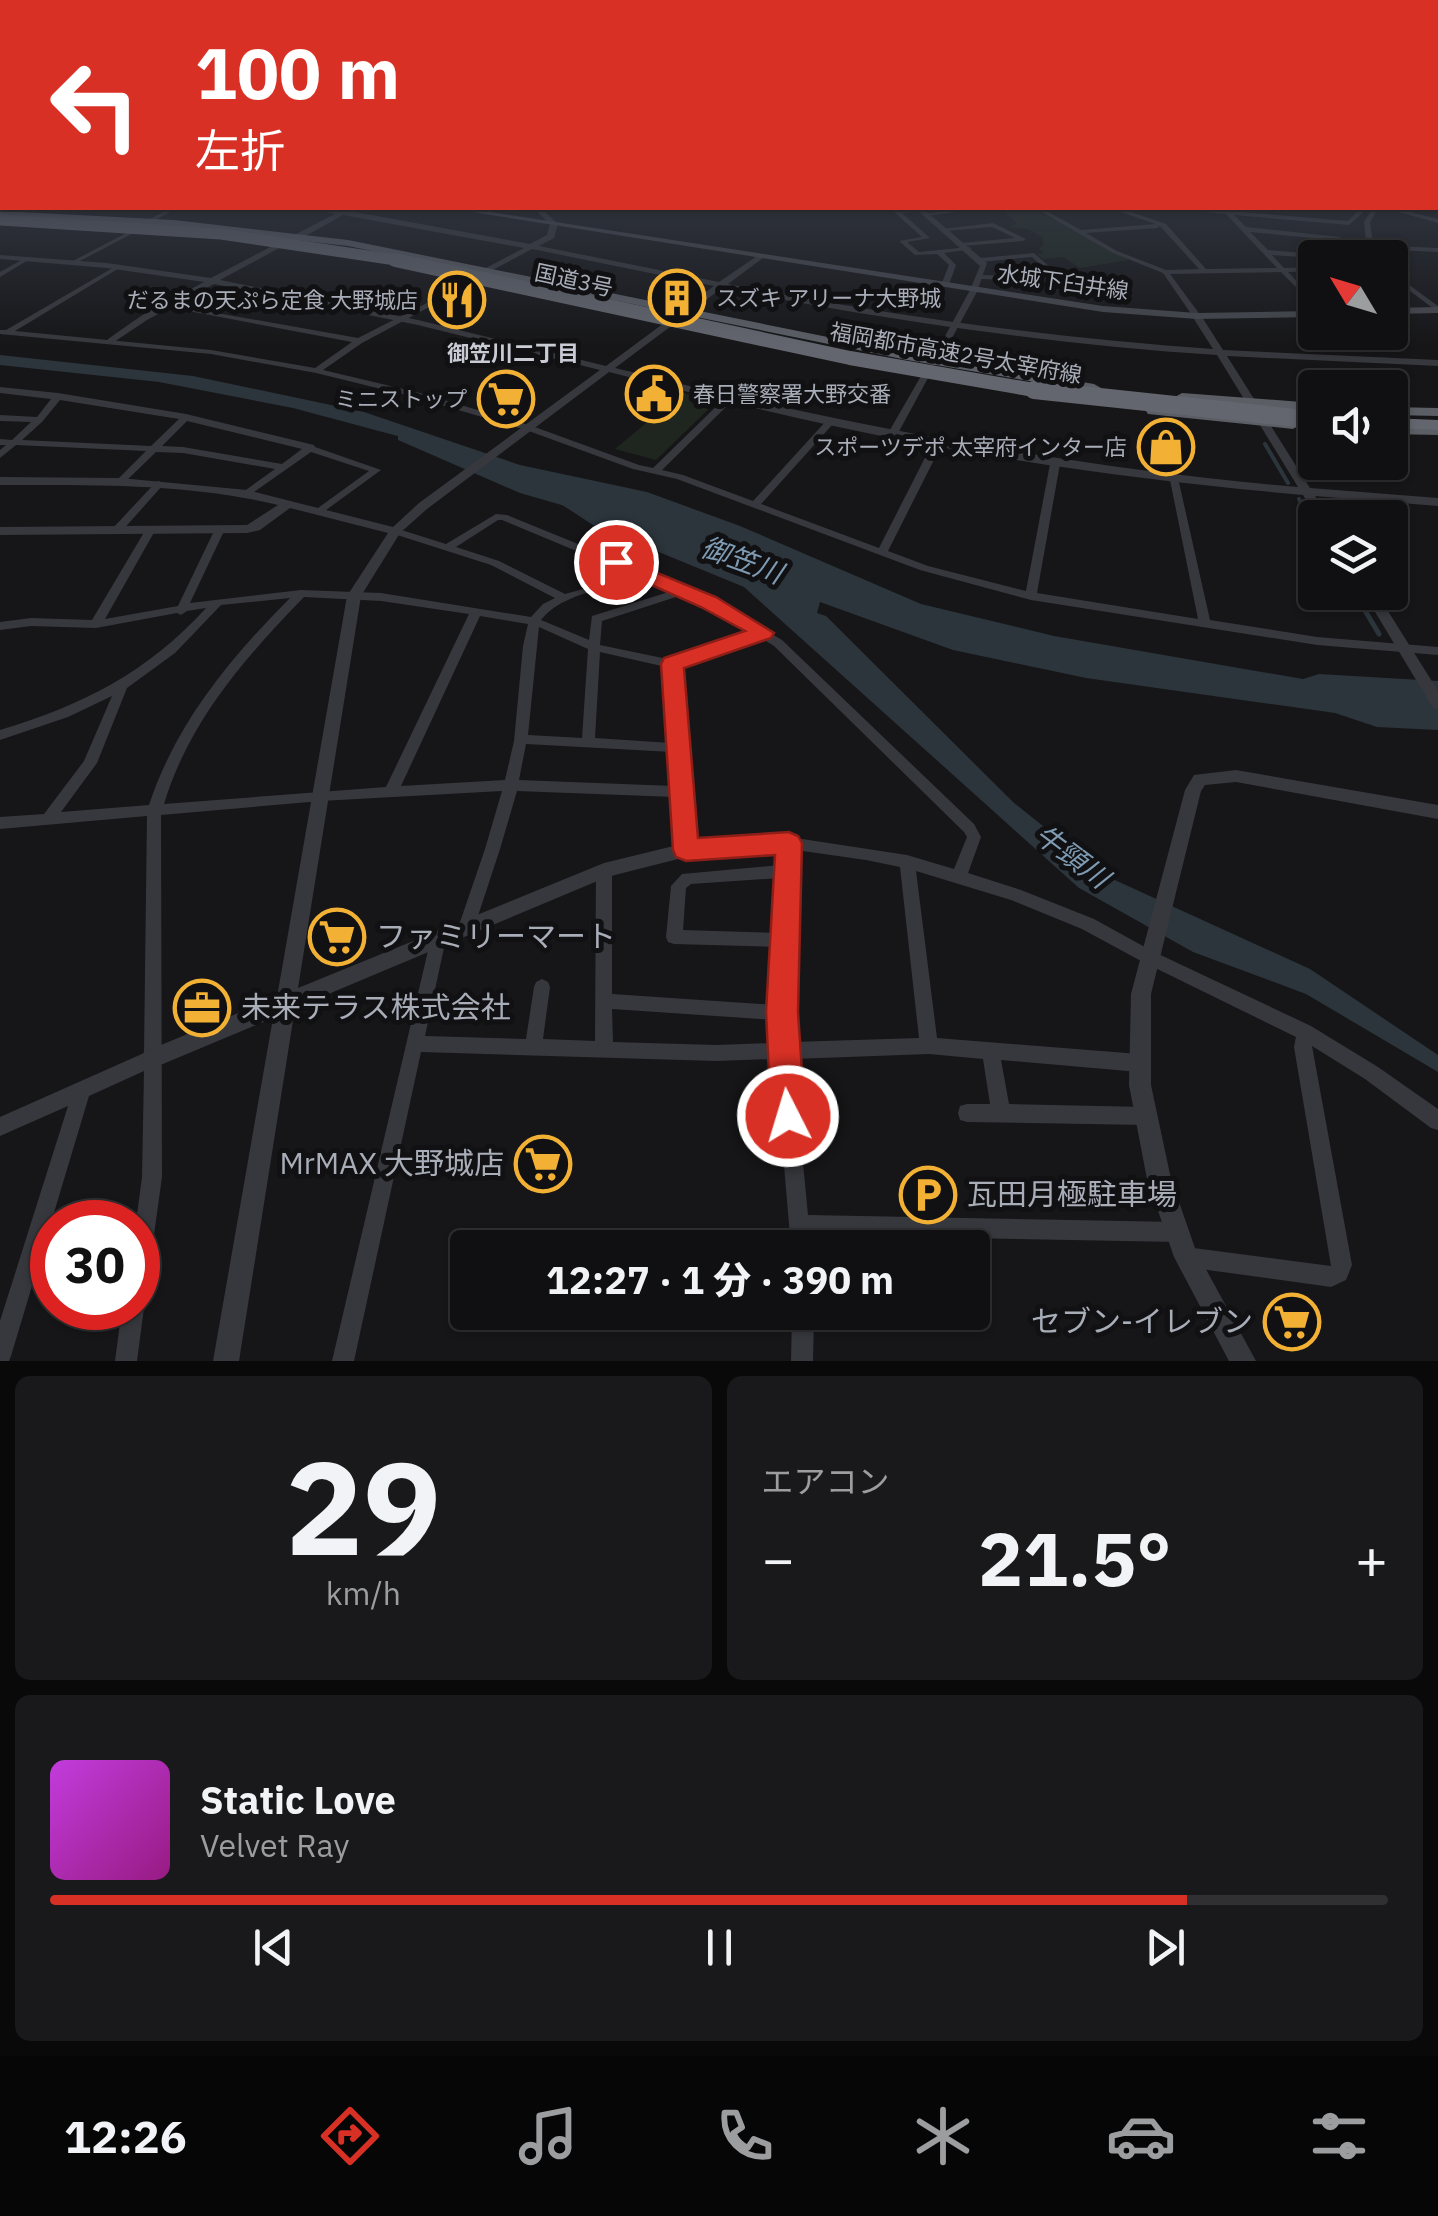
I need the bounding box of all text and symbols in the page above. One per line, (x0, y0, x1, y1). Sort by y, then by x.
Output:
text: 100 m (195, 27, 400, 118)
icon: left (30, 40, 160, 170)
text: 左折 (195, 121, 285, 179)
north arrow (1298, 240, 1408, 350)
map controls (1298, 240, 1408, 610)
street label: 国道3号 (532, 257, 616, 302)
street label: 水城下臼井線 (996, 258, 1130, 305)
building icon: スズキ アリーナ大野城 (647, 268, 707, 328)
restaurant icon: だるまの天ぷら定食 大野城店 (427, 270, 487, 330)
place label: スズキ アリーナ大野城 (716, 283, 941, 312)
place label: だるまの天ぷら定食 大野城店 (127, 285, 418, 314)
street label: 福岡都市高速2号太宰府線 (828, 316, 1084, 389)
district label: 御笠川二丁目 (447, 338, 579, 367)
public building icon: 春日警察署大野交番 (624, 364, 684, 424)
supermarket icon: ミニストップ (476, 369, 536, 429)
button: sound (1298, 370, 1408, 480)
place label: 春日警察署大野交番 (693, 379, 891, 408)
place label: ミニストップ (335, 384, 467, 413)
shop icon: スポーツデポ 太宰府インター店 (1136, 417, 1196, 477)
place label: スポーツデポ 太宰府インター店 (814, 432, 1127, 461)
button: layers (1298, 500, 1408, 610)
pin (574, 520, 659, 605)
water label: 御笠川 (696, 528, 791, 592)
icon: arrive (589, 535, 644, 590)
water label: 牛頸川 (1028, 816, 1119, 897)
supermarket icon: ファミリーマート (307, 907, 367, 967)
place label: ファミリーマート (376, 916, 616, 955)
office icon: 未来テラス株式会社 (172, 978, 232, 1038)
place label: 未来テラス株式会社 (241, 987, 510, 1026)
position arrow (736, 1064, 840, 1168)
supermarket icon: MrMAX 大野城店 (513, 1134, 573, 1194)
place label: MrMAX 大野城店 (279, 1143, 504, 1182)
parking icon: 瓦田月極駐車場 (898, 1165, 958, 1225)
place label: 瓦田月極駐車場 (967, 1174, 1177, 1213)
speed limit sign: 30 (30, 1200, 160, 1330)
text: 12:27 · 1 分 · 390 m (546, 1255, 894, 1304)
supermarket icon: セブン-イレブン (1262, 1292, 1322, 1352)
place label: セブン-イレブン (1031, 1301, 1253, 1340)
text: 29 (285, 1422, 441, 1591)
text: エアコン (762, 1460, 890, 1502)
text: 21.5° (978, 1509, 1172, 1607)
text: − (762, 1523, 795, 1594)
text: + (1355, 1523, 1388, 1594)
text: km/h (326, 1572, 401, 1614)
text: Static Love (200, 1775, 396, 1824)
text: Velvet Ray (200, 1824, 349, 1866)
icon: previous (246, 1920, 301, 1975)
icon: pause (692, 1920, 747, 1975)
icon: next (1138, 1920, 1193, 1975)
icon: directions (315, 2101, 385, 2171)
icon: music (513, 2101, 583, 2171)
icon: phone (710, 2101, 780, 2171)
icon: climate (908, 2101, 978, 2171)
icon: car (1106, 2101, 1176, 2171)
icon: filters (1304, 2101, 1374, 2171)
text: 12:26 (64, 2107, 187, 2165)

